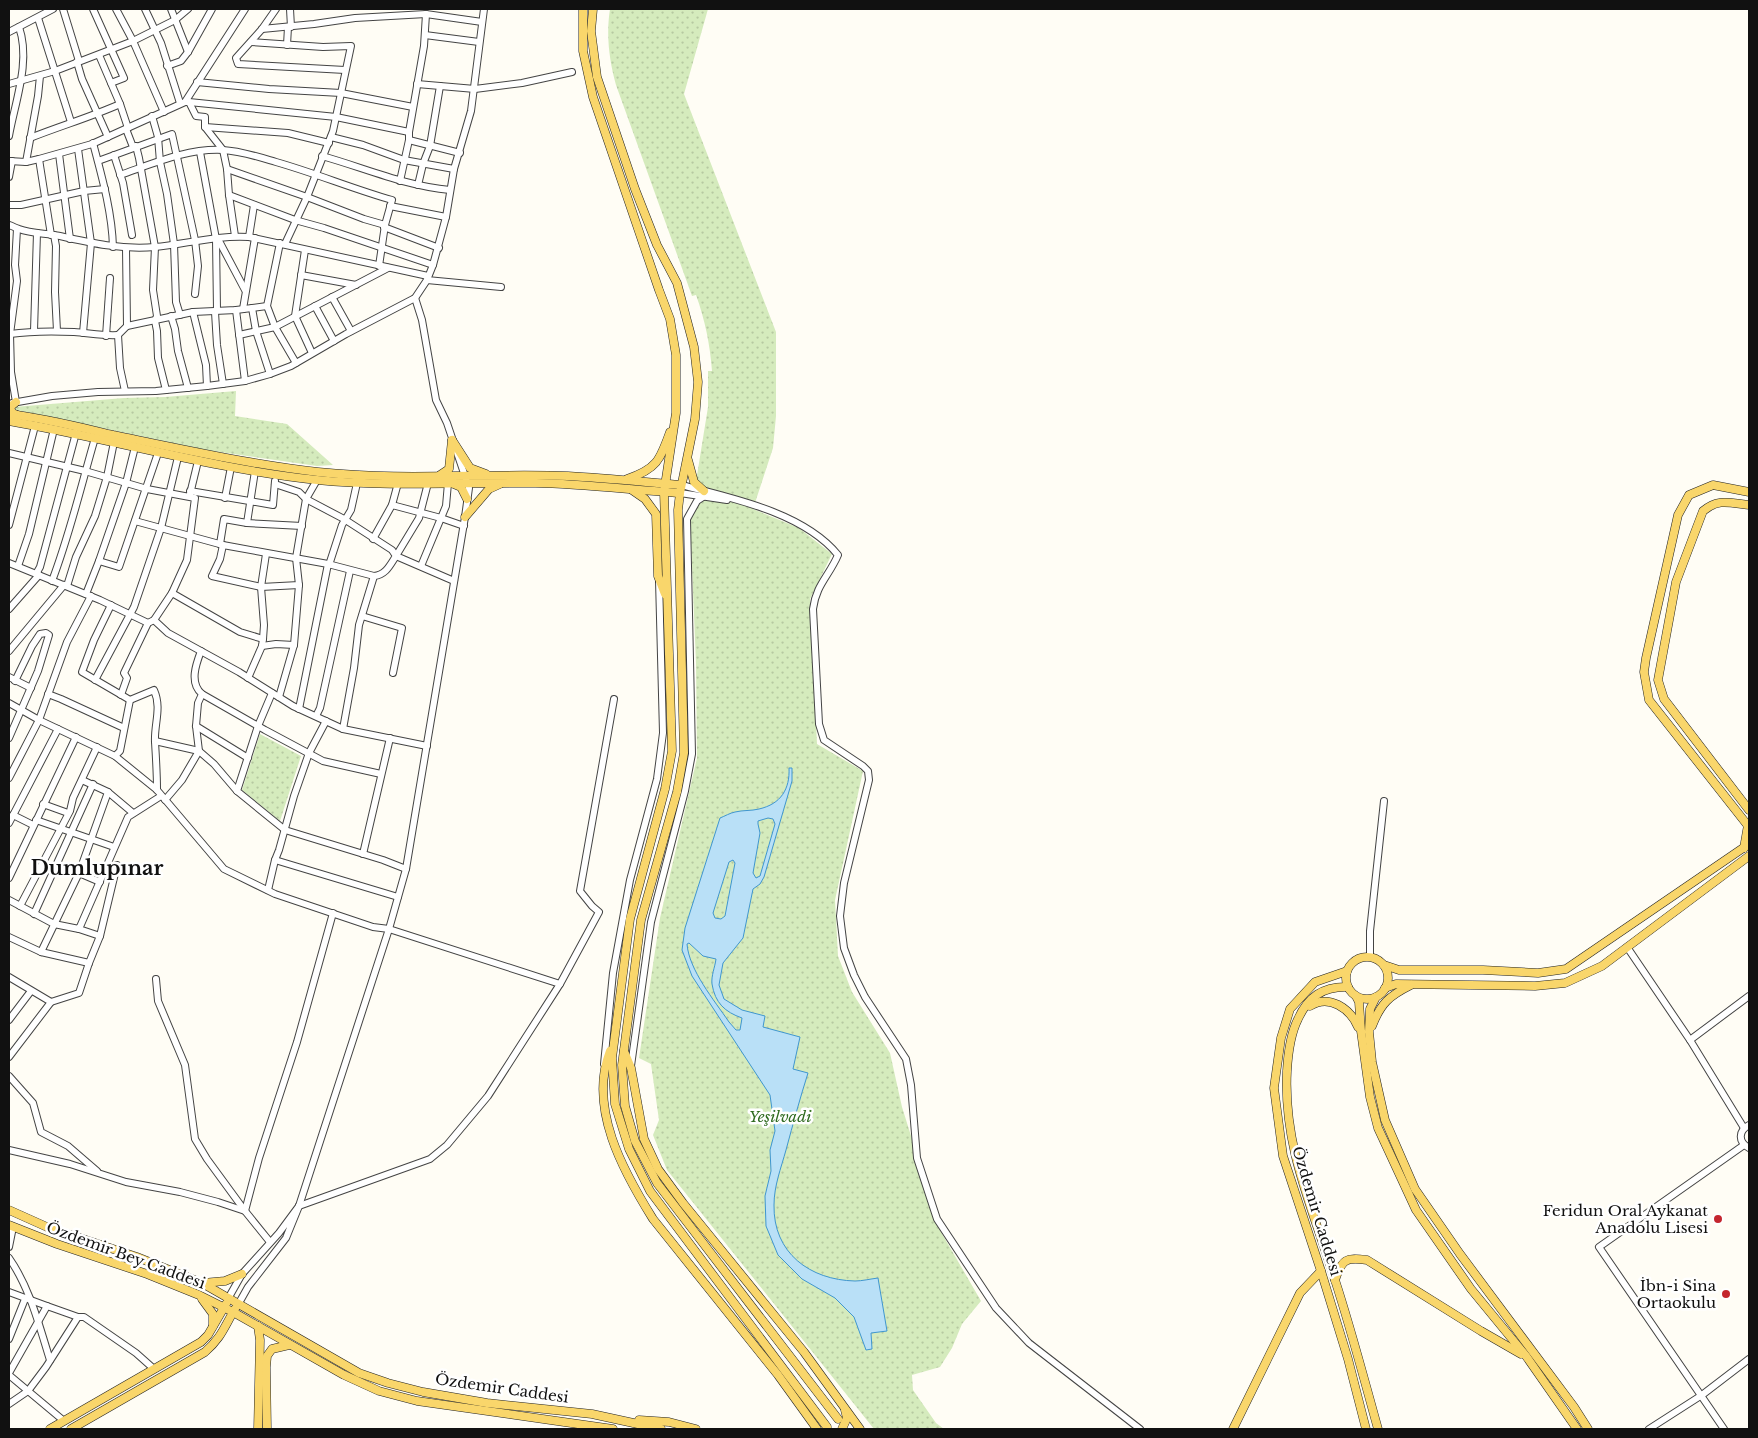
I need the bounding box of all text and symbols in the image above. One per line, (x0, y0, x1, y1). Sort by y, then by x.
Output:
district label: Dumlupınar (30, 856, 164, 880)
park label: Yeşilvadi (749, 1107, 812, 1126)
street label: Özdemir Caddesi (1288, 1144, 1346, 1278)
place label: Feridun Oral Aykanat Anadolu Lisesi (1543, 1201, 1708, 1237)
marker: Feridun Oral Aykanat Anadolu Lisesi (1712, 1213, 1724, 1225)
street label: Özdemir Bey Caddesi (44, 1217, 208, 1293)
place label: İbn-i Sina Ortaokulu (1637, 1276, 1717, 1312)
marker: İbn-i Sina Ortaokulu (1720, 1288, 1732, 1300)
street label: Özdemir Caddesi (434, 1369, 570, 1407)

